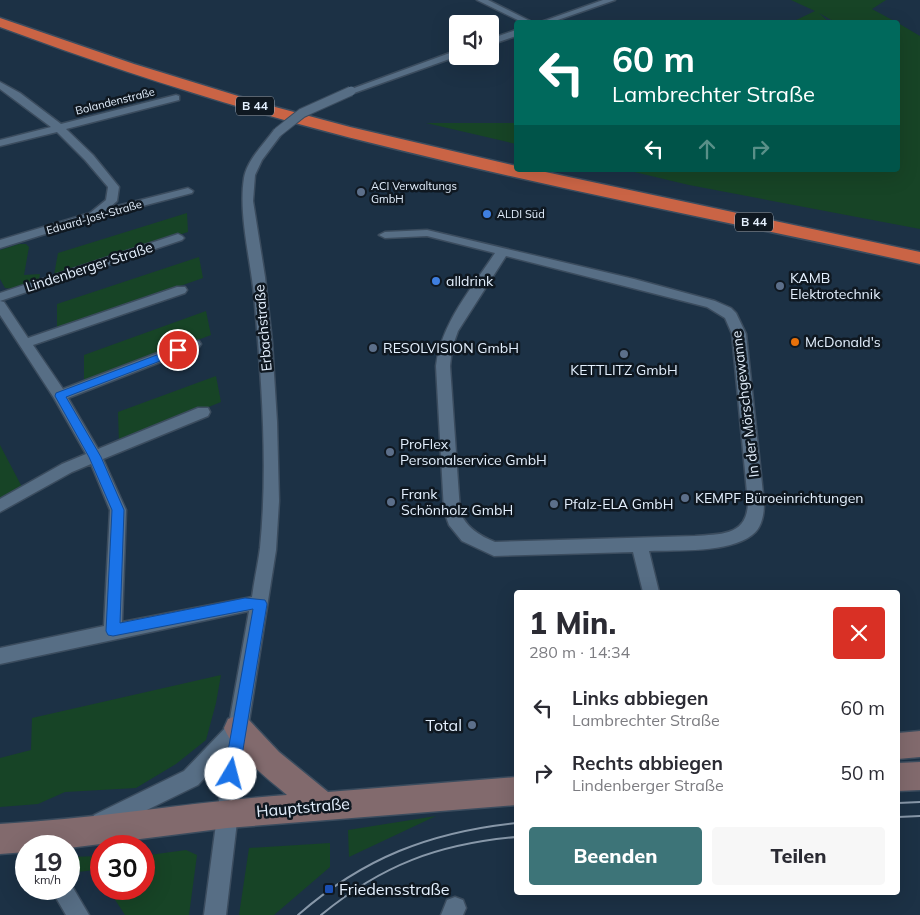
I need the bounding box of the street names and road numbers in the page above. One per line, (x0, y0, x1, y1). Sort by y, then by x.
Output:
street label: Bolandenstraße (74, 84, 156, 118)
road number: B 44 (236, 96, 274, 115)
street label: Eduard-Jost-Straße (45, 197, 143, 237)
road number: B 44 (735, 212, 773, 232)
street label: Lindenberger Straße (23, 238, 155, 296)
street label: Erbachstraße (250, 284, 276, 372)
street label: In der Mörschgewanne (727, 330, 763, 478)
street label: Hauptstraße (255, 793, 351, 821)

